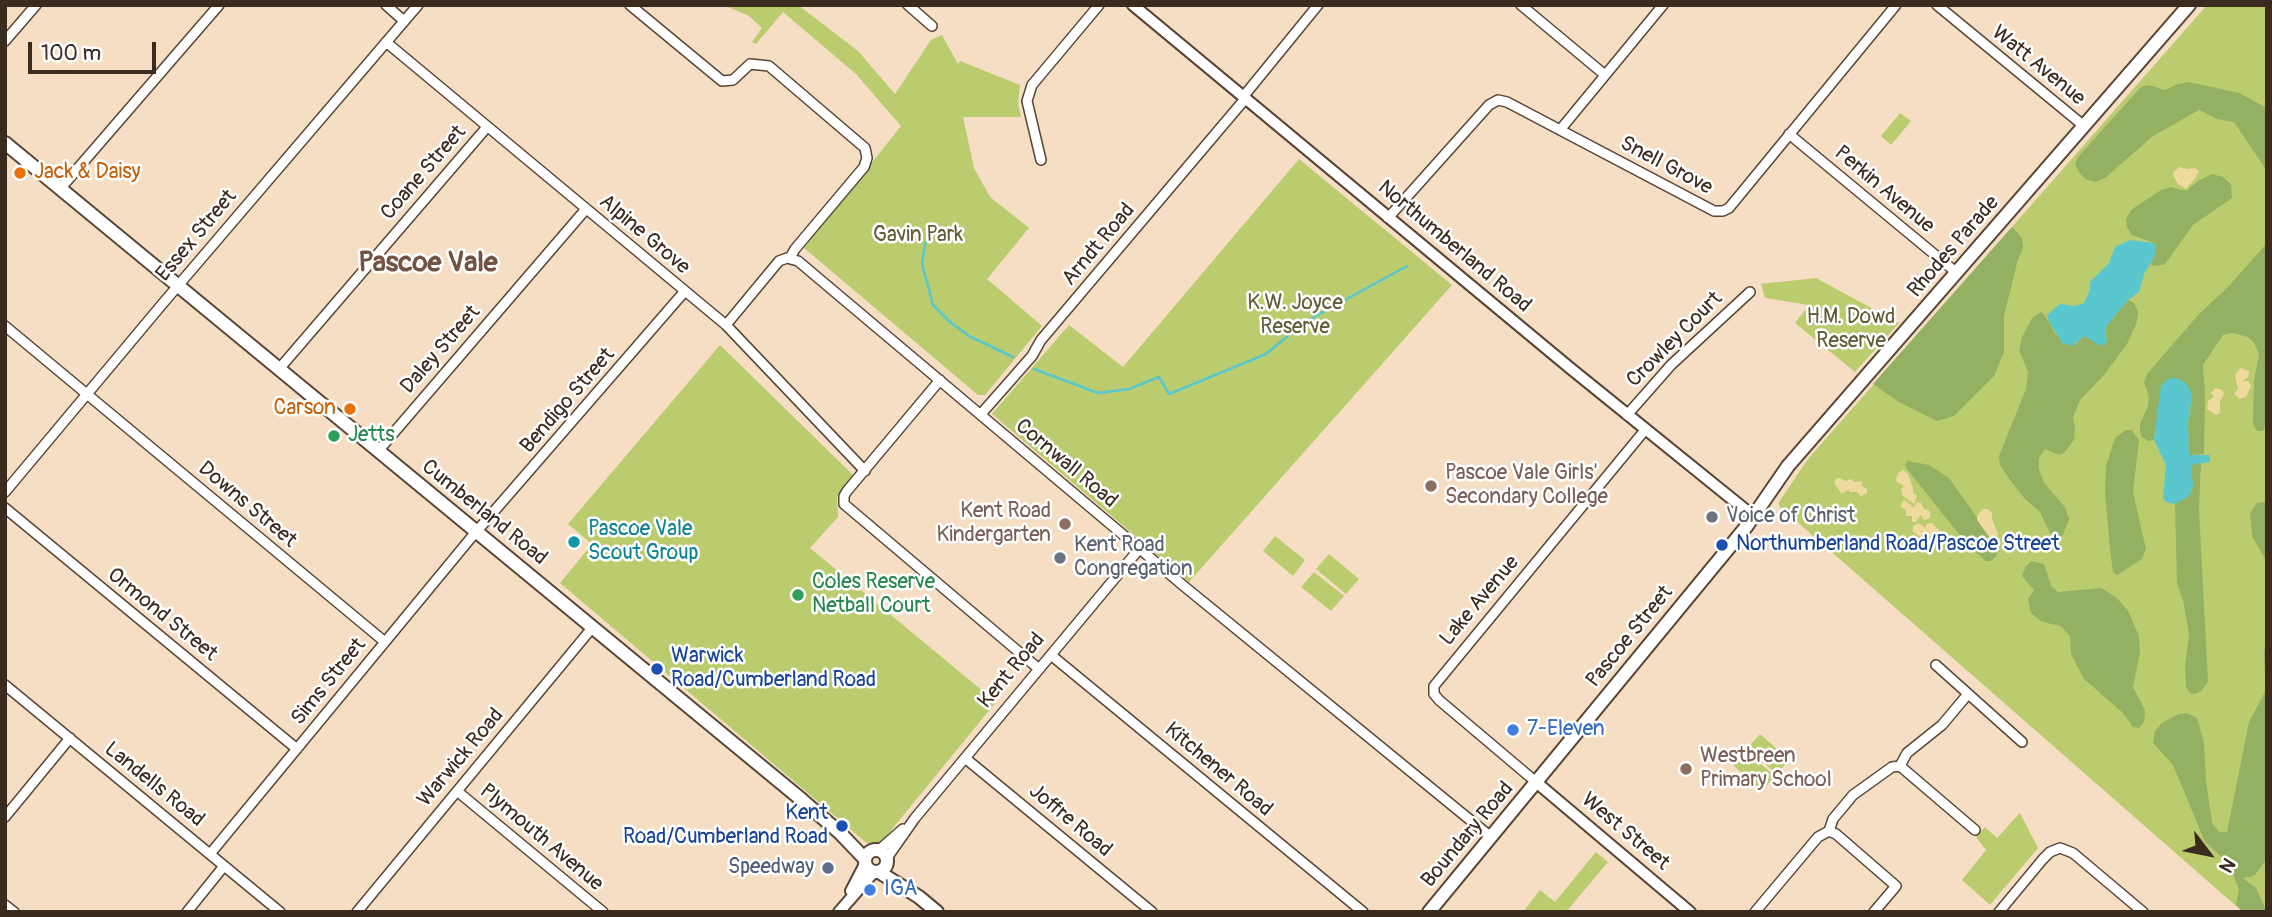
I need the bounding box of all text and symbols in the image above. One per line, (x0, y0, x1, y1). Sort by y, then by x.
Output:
street label: Watt Avenue (1986, 21, 2090, 111)
scale bar (32, 28, 159, 72)
text: 100 m (41, 40, 101, 67)
street label: Coane Street (376, 121, 472, 225)
street label: Snell Grove (1615, 131, 1717, 201)
street label: Perkin Avenue (1829, 141, 1939, 239)
place label: Jack & Daisy (34, 160, 141, 186)
marker: Jack & Daisy (12, 165, 28, 181)
street label: Northumberland Road (1372, 176, 1536, 318)
street label: Essex Street (151, 185, 243, 287)
street label: Alpine Grove (593, 190, 695, 280)
street label: Rhodes Parade (1903, 191, 2005, 303)
street label: Arndt Road (1057, 199, 1141, 291)
park label: Gavin Park (873, 223, 963, 249)
district label: Pascoe Vale (358, 247, 498, 281)
street label: Crowley Court (1622, 287, 1728, 393)
park label: K.W. Joyce Reserve (1247, 291, 1343, 341)
street label: Daley Street (396, 301, 486, 399)
park label: H.M. Dowd Reserve (1807, 305, 1895, 355)
street label: Bendigo Street (515, 343, 621, 459)
place label: Carson (273, 396, 336, 422)
marker: Carson (342, 401, 358, 417)
street label: Cornwall Road (1010, 414, 1122, 514)
place label: Jetts (348, 423, 395, 449)
marker: Jetts (326, 428, 342, 444)
street label: Cumberland Road (416, 455, 552, 571)
street label: Downs Street (193, 457, 301, 553)
place label: Pascoe Vale Girls' Secondary College (1445, 461, 1608, 511)
marker: Pascoe Vale Girls' Secondary College (1423, 478, 1439, 494)
place label: Kent Road Kindergarten (936, 499, 1051, 549)
place label: Voice of Christ (1726, 504, 1855, 530)
marker: Voice of Christ (1704, 509, 1720, 525)
marker: Kent Road Kindergarten (1057, 516, 1073, 532)
place label: Pascoe Vale Scout Group (588, 517, 699, 567)
place label: Northumberland Road/Pascoe Street (1736, 532, 2060, 558)
place label: Kent Road Congregation (1074, 533, 1193, 583)
marker: Pascoe Vale Scout Group (566, 534, 582, 550)
marker: Northumberland Road/Pascoe Street (1714, 537, 1730, 553)
marker: Kent Road Congregation (1052, 550, 1068, 566)
street label: Lake Avenue (1435, 551, 1525, 651)
street label: Ormond Street (102, 563, 222, 667)
place label: Coles Reserve Netball Court (812, 570, 935, 620)
street label: Pascoe Street (1581, 581, 1679, 693)
marker: Coles Reserve Netball Court (790, 587, 806, 603)
street label: Kent Road (973, 628, 1051, 714)
street label: Sims Street (286, 633, 372, 731)
place label: Warwick Road/Cumberland Road (671, 644, 876, 694)
marker: Warwick Road/Cumberland Road (649, 661, 665, 677)
street label: Warwick Road (413, 704, 509, 812)
place label: 7-Eleven (1527, 717, 1605, 743)
street label: Kitchener Road (1159, 718, 1277, 822)
marker: 7-Eleven (1505, 722, 1521, 738)
street label: Landells Road (99, 737, 209, 833)
place label: Westbreen Primary School (1700, 744, 1832, 794)
marker: Westbreen Primary School (1678, 761, 1694, 777)
street label: Boundary Road (1417, 777, 1519, 893)
street label: Plymouth Avenue (474, 779, 608, 897)
street label: Joffre Road (1023, 779, 1117, 863)
street label: West Street (1576, 788, 1674, 876)
place label: Kent Road/Cumberland Road (623, 801, 828, 851)
marker: Kent Road/Cumberland Road (834, 818, 850, 834)
north arrow (2174, 819, 2244, 889)
text: N (2213, 853, 2240, 877)
place label: Speedway (728, 855, 814, 881)
marker: Speedway (820, 860, 836, 876)
place label: IGA (884, 877, 917, 903)
marker: IGA (862, 882, 878, 898)

